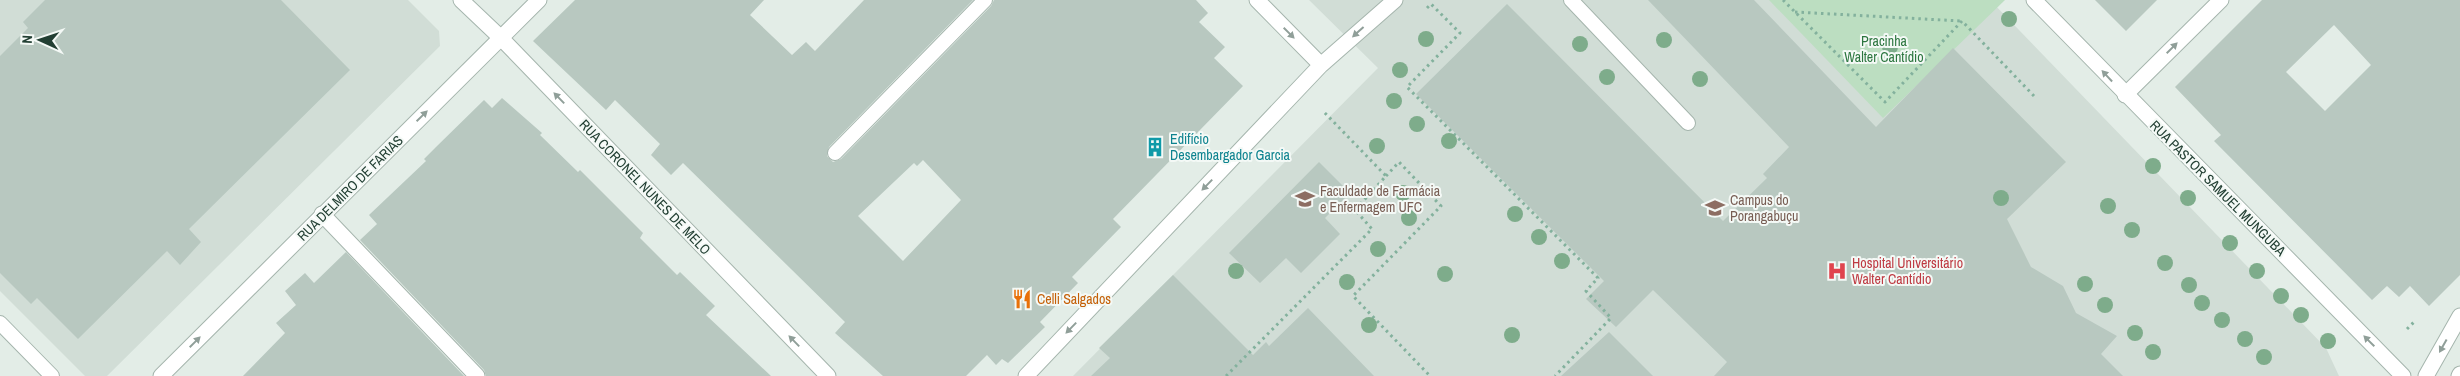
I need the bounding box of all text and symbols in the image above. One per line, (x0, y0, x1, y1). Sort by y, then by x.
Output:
north arrow (15, 15, 65, 65)
one-way arrow (1283, 26, 1295, 38)
one-way arrow (1352, 27, 1365, 38)
park label: Pracinha Walter Cantídio (1844, 32, 1924, 66)
text: N (18, 35, 36, 44)
one-way arrow (2166, 42, 2178, 54)
one-way arrow (2101, 70, 2113, 82)
one-way arrow (553, 93, 565, 105)
one-way arrow (416, 110, 428, 122)
street label: RUA CORONEL NUNES DE MELO (576, 116, 715, 259)
street label: RUA PASTOR SAMUEL MUNGUBA (2146, 116, 2290, 260)
place label: Edifício Desembargador Garcia (1170, 130, 1291, 164)
street label: RUA DELMIRO DE FARIAS (293, 131, 407, 245)
building icon: Edifício Desembargador Garcia (1144, 136, 1166, 158)
one-way arrow (1201, 179, 1213, 191)
place label: Faculdade de Farmácia e Enfermagem UFC (1320, 182, 1441, 216)
school or university icon: Faculdade de Farmácia e Enfermagem UFC (1294, 188, 1316, 210)
place label: Campus do Porangabuçu (1730, 191, 1798, 225)
school or university icon: Campus do Porangabuçu (1704, 197, 1726, 219)
place label: Hospital Universitário Walter Cantídio (1852, 254, 1963, 288)
hospital icon: Hospital Universitário Walter Cantídio (1826, 260, 1848, 282)
restaurant icon: Celli Salgados (1011, 288, 1033, 310)
place label: Celli Salgados (1037, 290, 1111, 308)
one-way arrow (1065, 322, 1077, 334)
one-way arrow (788, 335, 800, 347)
one-way arrow (189, 336, 201, 348)
one-way arrow (2363, 336, 2375, 348)
one-way arrow (2439, 339, 2447, 353)

